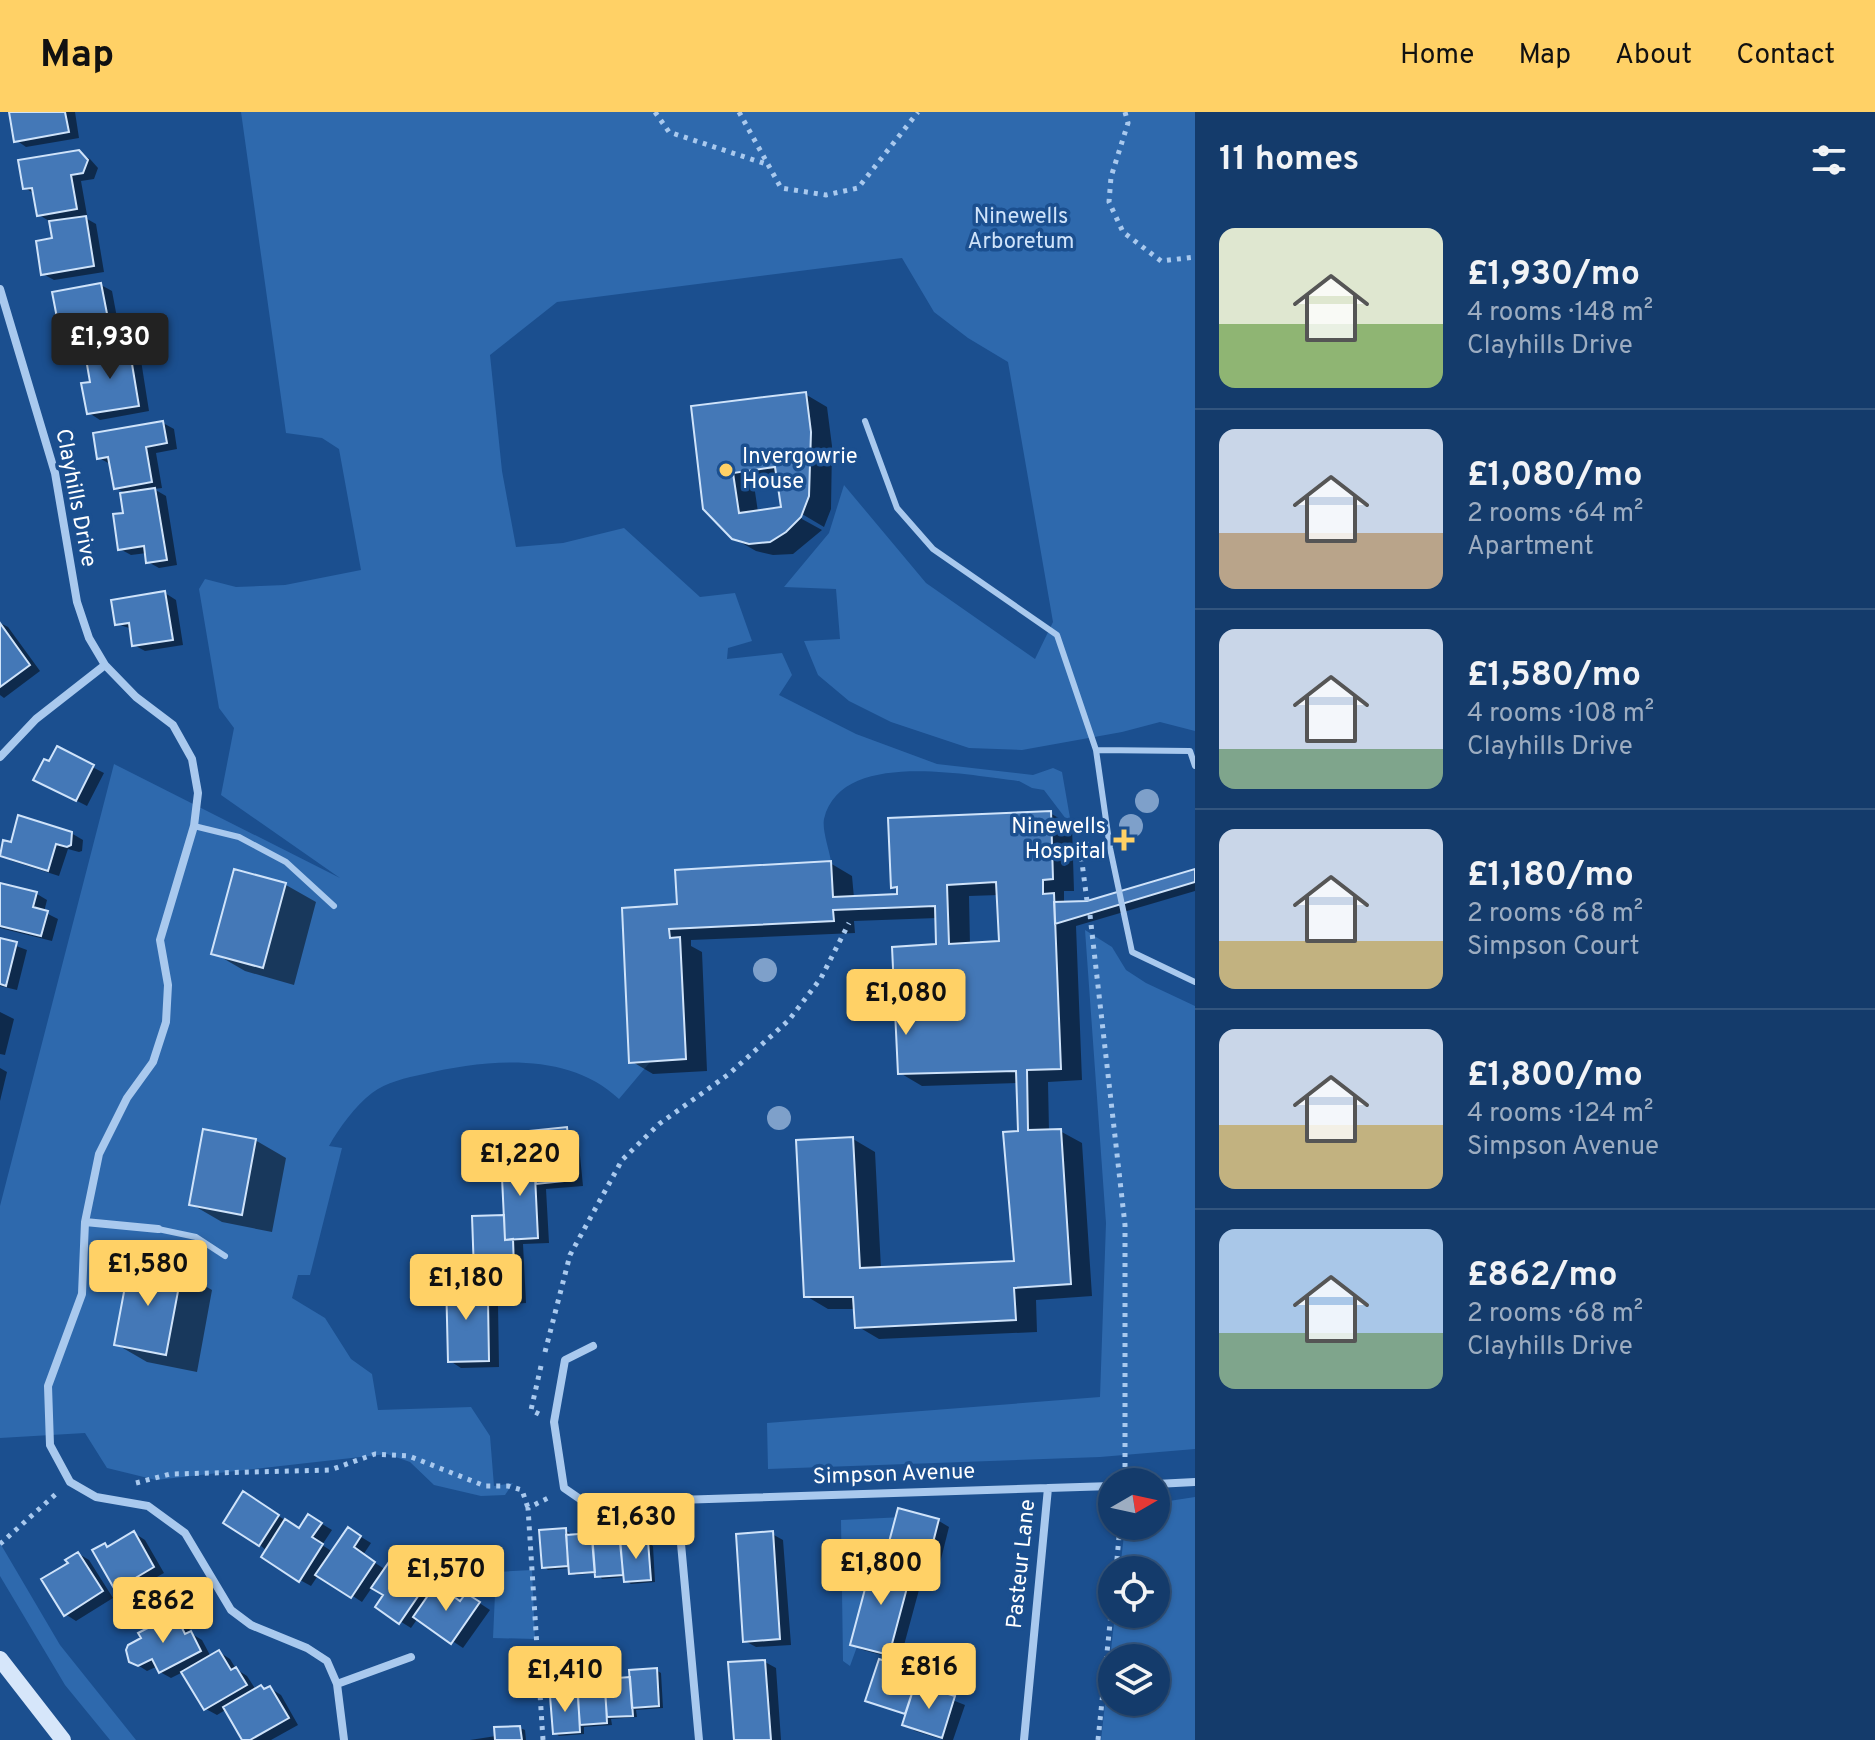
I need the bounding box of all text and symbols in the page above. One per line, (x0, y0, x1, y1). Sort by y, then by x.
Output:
text: Map (40, 32, 114, 81)
text: Home (1400, 38, 1474, 74)
text: Map (1518, 38, 1571, 74)
text: About (1615, 38, 1692, 74)
text: Contact (1736, 38, 1835, 74)
icon: filters (1807, 138, 1851, 182)
text: 11 homes (1219, 139, 1359, 182)
park label: Ninewells Arboretum (968, 204, 1074, 256)
text: £1,930/mo (1467, 254, 1640, 297)
icon: home (1283, 260, 1379, 356)
text: 4 rooms · 148 m² (1467, 297, 1653, 330)
pin: £1,930 (45, 313, 175, 381)
text: £1,930 (69, 322, 151, 355)
text: Clayhills Drive (1467, 330, 1633, 363)
street label: Clayhills Drive (48, 427, 102, 569)
place label: Invergowrie House (742, 444, 858, 496)
text: £1,080/mo (1467, 455, 1643, 498)
marker: Invergowrie House (717, 461, 735, 479)
icon: home (1283, 461, 1379, 557)
text: 2 rooms · 64 m² (1467, 498, 1643, 531)
text: Apartment (1467, 531, 1594, 564)
text: £1,580/mo (1467, 655, 1641, 698)
icon: home (1283, 661, 1379, 757)
text: 4 rooms · 108 m² (1467, 698, 1654, 731)
text: Clayhills Drive (1467, 731, 1633, 764)
place label: Ninewells Hospital (1011, 814, 1106, 866)
marker: Ninewells Hospital (1113, 829, 1135, 851)
text: £1,180/mo (1467, 855, 1634, 898)
icon: home (1283, 861, 1379, 957)
text: 2 rooms · 68 m² (1467, 898, 1643, 931)
text: Simpson Court (1467, 931, 1640, 964)
pin: £1,080 (841, 969, 971, 1037)
text: £1,080 (865, 978, 947, 1011)
text: £1,800/mo (1467, 1055, 1643, 1098)
icon: home (1283, 1061, 1379, 1157)
text: 4 rooms · 124 m² (1467, 1098, 1654, 1131)
pin: £1,220 (455, 1130, 585, 1198)
text: Simpson Avenue (1467, 1131, 1659, 1164)
text: £1,220 (479, 1139, 561, 1172)
pin: £1,580 (83, 1240, 213, 1308)
text: £1,580 (107, 1249, 189, 1282)
pin: £1,180 (401, 1254, 531, 1322)
text: £862/mo (1467, 1255, 1618, 1298)
icon: home (1283, 1261, 1379, 1357)
text: £1,180 (428, 1263, 504, 1296)
text: 2 rooms · 68 m² (1467, 1298, 1643, 1331)
text: Clayhills Drive (1467, 1331, 1633, 1364)
street label: Simpson Avenue (812, 1459, 976, 1491)
north arrow (1098, 1468, 1170, 1540)
map controls (1098, 1468, 1170, 1716)
pin: £1,630 (571, 1493, 701, 1561)
street label: Pasteur Lane (1002, 1498, 1042, 1630)
text: £1,630 (595, 1502, 677, 1535)
pin: £1,800 (816, 1539, 946, 1607)
pin: £1,570 (381, 1545, 511, 1613)
text: £1,800 (839, 1548, 923, 1581)
text: £1,570 (406, 1554, 486, 1587)
button: locate (1098, 1556, 1170, 1628)
pin: £862 (116, 1577, 210, 1645)
text: £862 (131, 1586, 195, 1619)
pin: £816 (882, 1643, 976, 1711)
button: layers (1098, 1644, 1170, 1716)
pin: £1,410 (500, 1646, 630, 1714)
text: £816 (900, 1652, 958, 1685)
text: £1,410 (526, 1655, 604, 1688)

